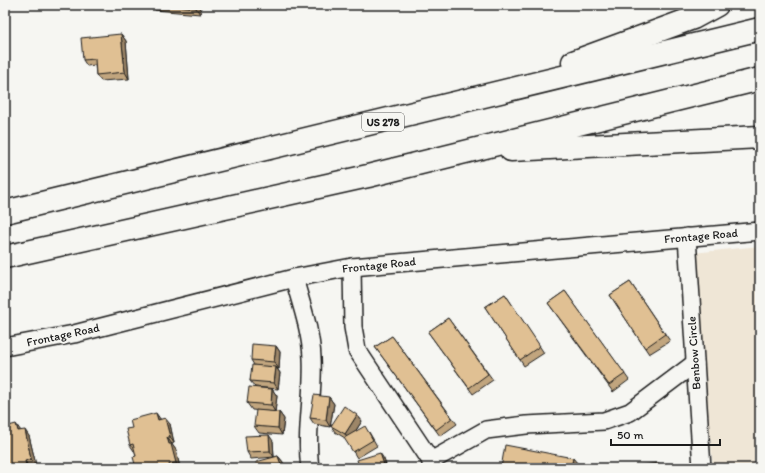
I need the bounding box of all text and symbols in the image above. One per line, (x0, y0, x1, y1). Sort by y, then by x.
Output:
road number: US 278 (362, 113, 404, 131)
street label: Frontage Road (663, 226, 739, 246)
street label: Frontage Road (341, 254, 417, 276)
street label: Benbow Circle (684, 316, 704, 390)
street label: Frontage Road (25, 320, 101, 350)
scale bar (611, 421, 720, 447)
text: 50 m (617, 428, 643, 442)

